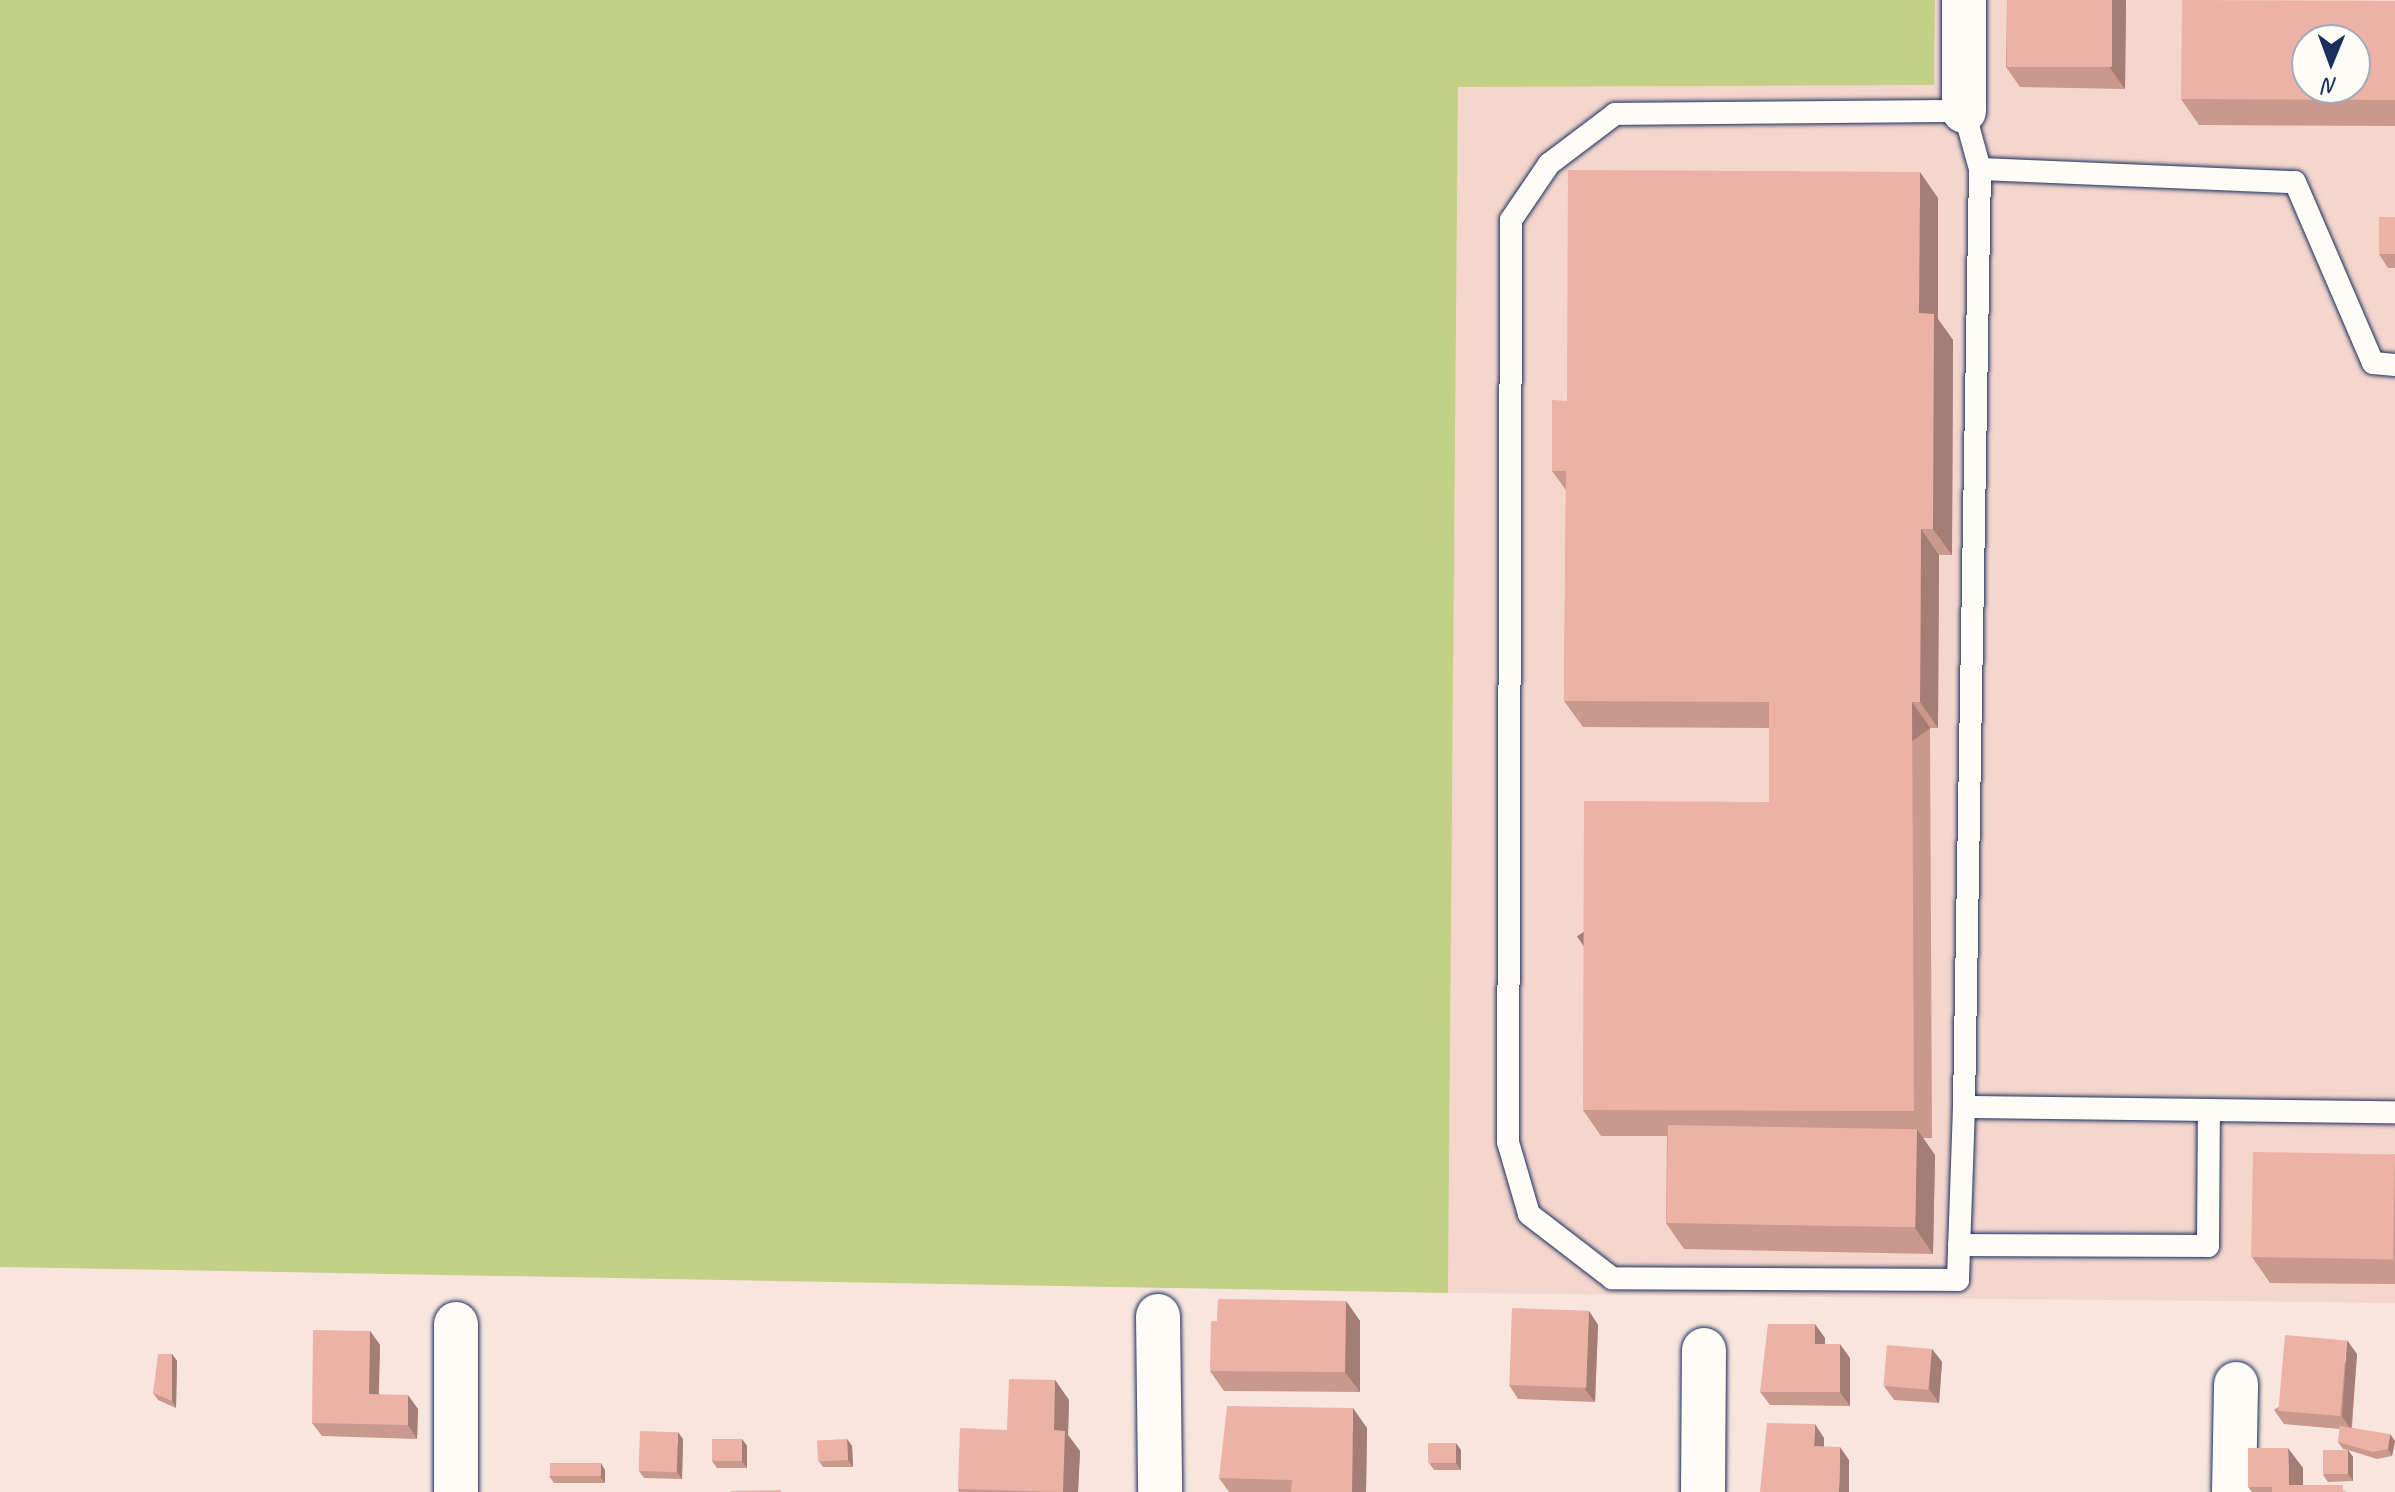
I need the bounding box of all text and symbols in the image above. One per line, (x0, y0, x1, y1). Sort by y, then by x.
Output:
north arrow (2291, 24, 2371, 104)
text: N (2324, 72, 2338, 100)

